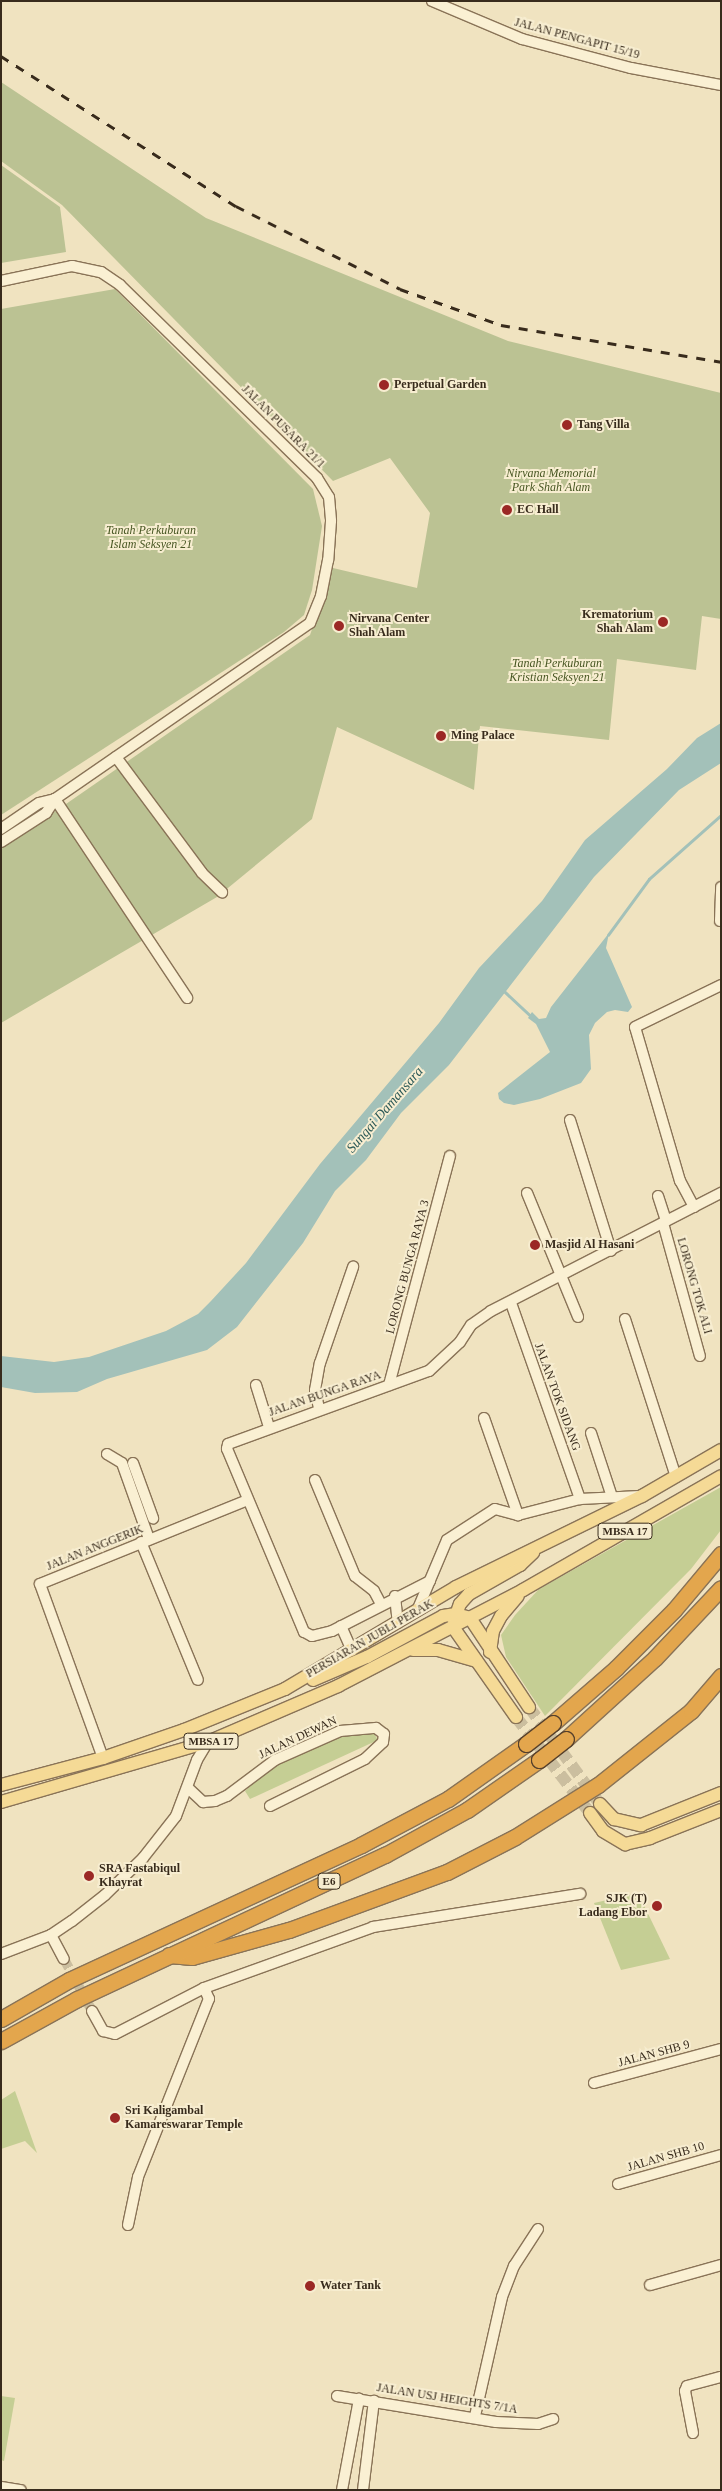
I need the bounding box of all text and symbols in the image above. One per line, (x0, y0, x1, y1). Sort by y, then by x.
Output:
street label: JALAN PENGAPIT 15/19 (512, 15, 642, 63)
place label: Perpetual Garden (394, 378, 498, 392)
marker: Perpetual Garden (378, 379, 390, 391)
street label: JALAN PUSARA 21/1 (238, 382, 328, 472)
place label: Tang Villa (577, 418, 634, 432)
marker: Tang Villa (561, 419, 573, 431)
park label: Nirvana Memorial Park Shah Alam (501, 467, 601, 495)
place label: EC Hall (517, 503, 559, 517)
marker: EC Hall (501, 504, 513, 516)
park label: Tanah Perkuburan Islam Seksyen 21 (100, 524, 202, 552)
place label: Krematorium Shah Alam (574, 608, 653, 636)
place label: Nirvana Center Shah Alam (349, 612, 438, 640)
marker: Krematorium Shah Alam (657, 616, 669, 628)
marker: Nirvana Center Shah Alam (333, 620, 345, 632)
park label: Tanah Perkuburan Kristian Seksyen 21 (503, 657, 611, 685)
place label: Ming Palace (451, 729, 521, 743)
marker: Ming Palace (435, 730, 447, 742)
water label: Sungai Damansara (339, 1058, 431, 1162)
street label: LORONG BUNGA RAYA 3 (384, 1201, 432, 1333)
place label: Masjid Al Hasani (545, 1238, 641, 1252)
street label: LORONG TOK ALI (674, 1238, 714, 1334)
marker: Masjid Al Hasani (529, 1239, 541, 1251)
street label: JALAN TOK SIDANG (532, 1344, 582, 1450)
street label: JALAN BUNGA RAYA (270, 1369, 380, 1419)
road number: MBSA 17 (596, 1522, 654, 1540)
street label: JALAN ANGGERIK (47, 1523, 143, 1573)
street label: PERSIARAN JUBLI PERAK (306, 1598, 434, 1680)
street label: JALAN DEWAN (258, 1714, 338, 1762)
road number: MBSA 17 (182, 1732, 240, 1750)
place label: SRA Fastabiqul Khayrat (99, 1862, 186, 1890)
marker: SRA Fastabiqul Khayrat (83, 1870, 95, 1882)
road number: E6 (316, 1872, 342, 1890)
place label: SJK (T) Ladang Ebor (573, 1892, 647, 1920)
marker: SJK (T) Ladang Ebor (651, 1900, 663, 1912)
street label: JALAN SHB 9 (617, 2038, 691, 2070)
place label: Sri Kaligambal Kamareswarar Temple (125, 2104, 257, 2132)
marker: Sri Kaligambal Kamareswarar Temple (109, 2112, 121, 2124)
street label: JALAN SHB 10 (626, 2139, 706, 2175)
place label: Water Tank (320, 2279, 386, 2293)
marker: Water Tank (304, 2280, 316, 2292)
street label: JALAN USJ HEIGHTS 7/1A (376, 2381, 518, 2417)

